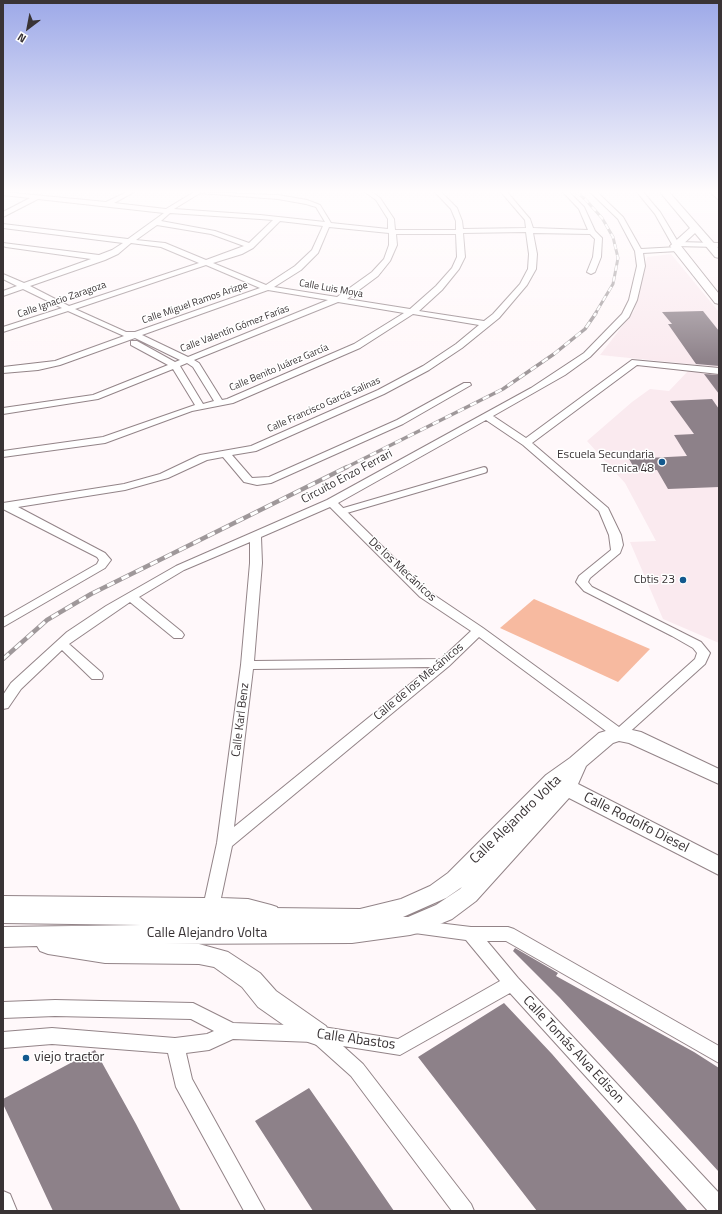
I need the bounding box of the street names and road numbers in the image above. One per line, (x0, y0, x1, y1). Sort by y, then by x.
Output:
street label: Calle Luis Moya (298, 277, 364, 301)
street label: Calle Ignacio Zaragoza (16, 279, 108, 321)
street label: Calle Miguel Ramos Arizpe (141, 279, 249, 327)
street label: Calle Valentín Gómez Farías (179, 303, 291, 355)
street label: Calle Benito Juárez García (228, 342, 330, 394)
street label: Calle Francisco García Salinas (266, 375, 382, 435)
street label: Circuito Enzo Ferrari (299, 447, 395, 507)
street label: De los Mecánicos (365, 535, 439, 605)
street label: Calle de los Mecánicos (371, 640, 467, 724)
street label: Calle Karl Benz (229, 682, 253, 758)
street label: Calle Alejandro Volta (467, 772, 565, 868)
street label: Calle Rodolfo Diesel (580, 789, 692, 857)
street label: Calle Alejandro Volta (147, 926, 267, 942)
street label: Calle Tomás Alva Edison (519, 993, 627, 1107)
street label: Calle Abastos (316, 1026, 396, 1054)

